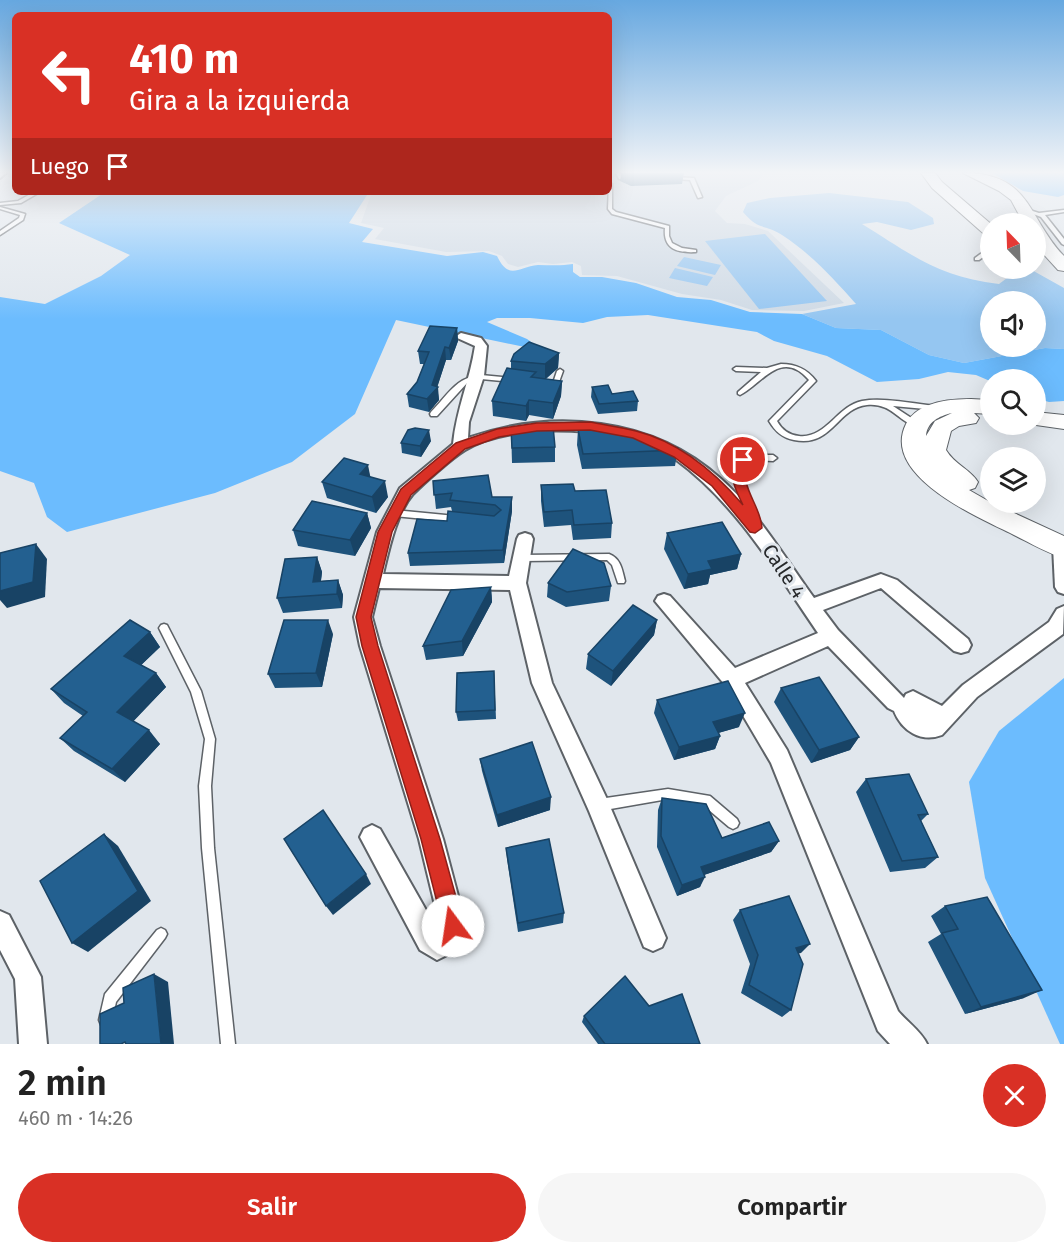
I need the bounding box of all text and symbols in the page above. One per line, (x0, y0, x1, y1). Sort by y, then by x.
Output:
text: 410 m (129, 34, 239, 84)
icon: left (30, 36, 108, 114)
text: Gira a la izquierda (129, 85, 350, 117)
icon: arrive (101, 150, 134, 183)
text: Luego (30, 153, 89, 180)
north arrow (980, 213, 1046, 279)
map controls (980, 213, 1046, 513)
button: sound (980, 291, 1046, 357)
button: search (980, 369, 1046, 435)
pin (717, 434, 768, 485)
icon: arrive (726, 443, 759, 476)
button: layers (980, 447, 1046, 513)
street label: Calle 4 (757, 539, 811, 603)
position arrow (421, 894, 485, 958)
text: 2 min (18, 1061, 107, 1105)
button: close (983, 1064, 1046, 1127)
text: 460 m · 14:26 (18, 1106, 133, 1130)
button: Salir (18, 1173, 526, 1242)
button: Compartir (538, 1173, 1046, 1242)

